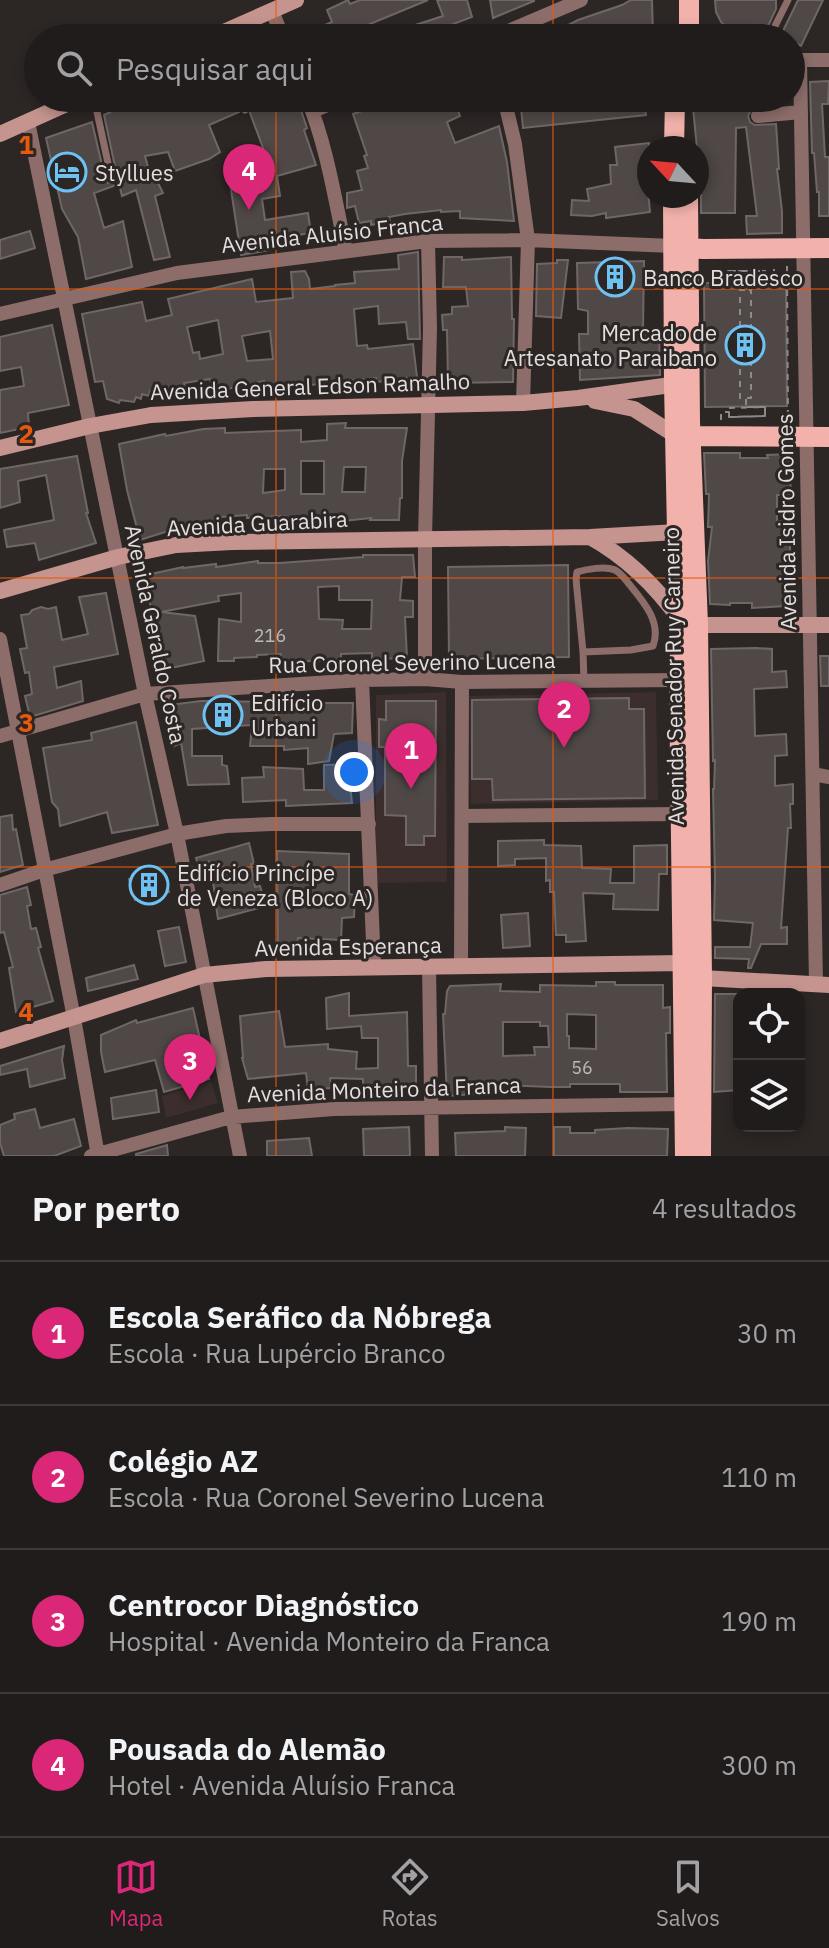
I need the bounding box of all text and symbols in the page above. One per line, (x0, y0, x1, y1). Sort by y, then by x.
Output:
search box (24, 24, 805, 112)
icon: search (52, 46, 96, 90)
text: Pesquisar aqui (116, 49, 313, 88)
text: 1 (18, 127, 34, 161)
north arrow (637, 136, 709, 208)
pin: 4 (223, 144, 275, 210)
hotel icon: Styllues (46, 151, 88, 193)
place label: Styllues (95, 158, 174, 187)
street label: Avenida Aluísio Franca (220, 207, 445, 259)
building icon: Banco Bradesco (594, 256, 636, 298)
place label: Banco Bradesco (643, 263, 803, 292)
place label: Mercado de Artesanato Paraibano (504, 318, 717, 372)
building icon: Mercado de Artesanato Paraibano (724, 324, 766, 366)
street label: Avenida General Edson Ramalho (149, 366, 471, 406)
street label: Avenida Isidro Gomes (770, 413, 802, 631)
text: 2 (18, 416, 34, 450)
street label: Avenida Guarabira (166, 504, 349, 542)
street label: Avenida Geraldo Costa (119, 522, 193, 747)
street label: Avenida Senador Ruy Carneiro (656, 527, 690, 825)
house number: 216 (254, 624, 286, 647)
street label: Rua Coronel Severino Lucena (268, 645, 556, 679)
pin: 2 (538, 682, 590, 748)
place label: Edifício Urbani (251, 688, 323, 742)
building icon: Edifício Urbani (202, 694, 244, 736)
text: 3 (18, 705, 34, 739)
pin: 1 (385, 723, 437, 789)
your location (334, 752, 374, 792)
place label: Edifício Princípe de Veneza (Bloco A) (177, 858, 373, 912)
building icon: Edifício Princípe de Veneza (Bloco A) (128, 864, 170, 906)
street label: Avenida Esperança (254, 930, 442, 962)
map controls (733, 988, 805, 1132)
button: locate (733, 988, 805, 1060)
text: 4 (18, 994, 34, 1028)
pin: 3 (164, 1034, 216, 1100)
house number: 56 (571, 1056, 593, 1079)
button: layers (733, 1060, 805, 1132)
street label: Avenida Monteiro da Franca (247, 1070, 522, 1108)
text: Por perto (32, 1186, 180, 1230)
text: 4 resultados (652, 1191, 797, 1225)
text: Escola Seráfico da Nóbrega (108, 1297, 492, 1336)
text: 1 (50, 1316, 66, 1350)
text: 30 m (737, 1316, 797, 1350)
text: Escola · Rua Lupércio Branco (108, 1336, 446, 1370)
text: Colégio AZ (108, 1441, 258, 1480)
text: 2 (50, 1460, 66, 1494)
text: 110 m (721, 1460, 797, 1494)
text: Escola · Rua Coronel Severino Lucena (108, 1480, 544, 1514)
text: Centrocor Diagnóstico (108, 1585, 419, 1624)
text: 3 (50, 1604, 66, 1638)
text: 190 m (721, 1604, 797, 1638)
text: Hospital · Avenida Monteiro da Franca (108, 1624, 550, 1658)
text: Pousada do Alemão (108, 1729, 386, 1768)
text: 4 (50, 1748, 66, 1782)
text: 300 m (721, 1748, 797, 1782)
text: Hotel · Avenida Aluísio Franca (108, 1768, 455, 1802)
tab: Mapa (109, 1855, 163, 1932)
tab: Rotas (381, 1855, 438, 1932)
tab: Salvos (656, 1855, 720, 1932)

